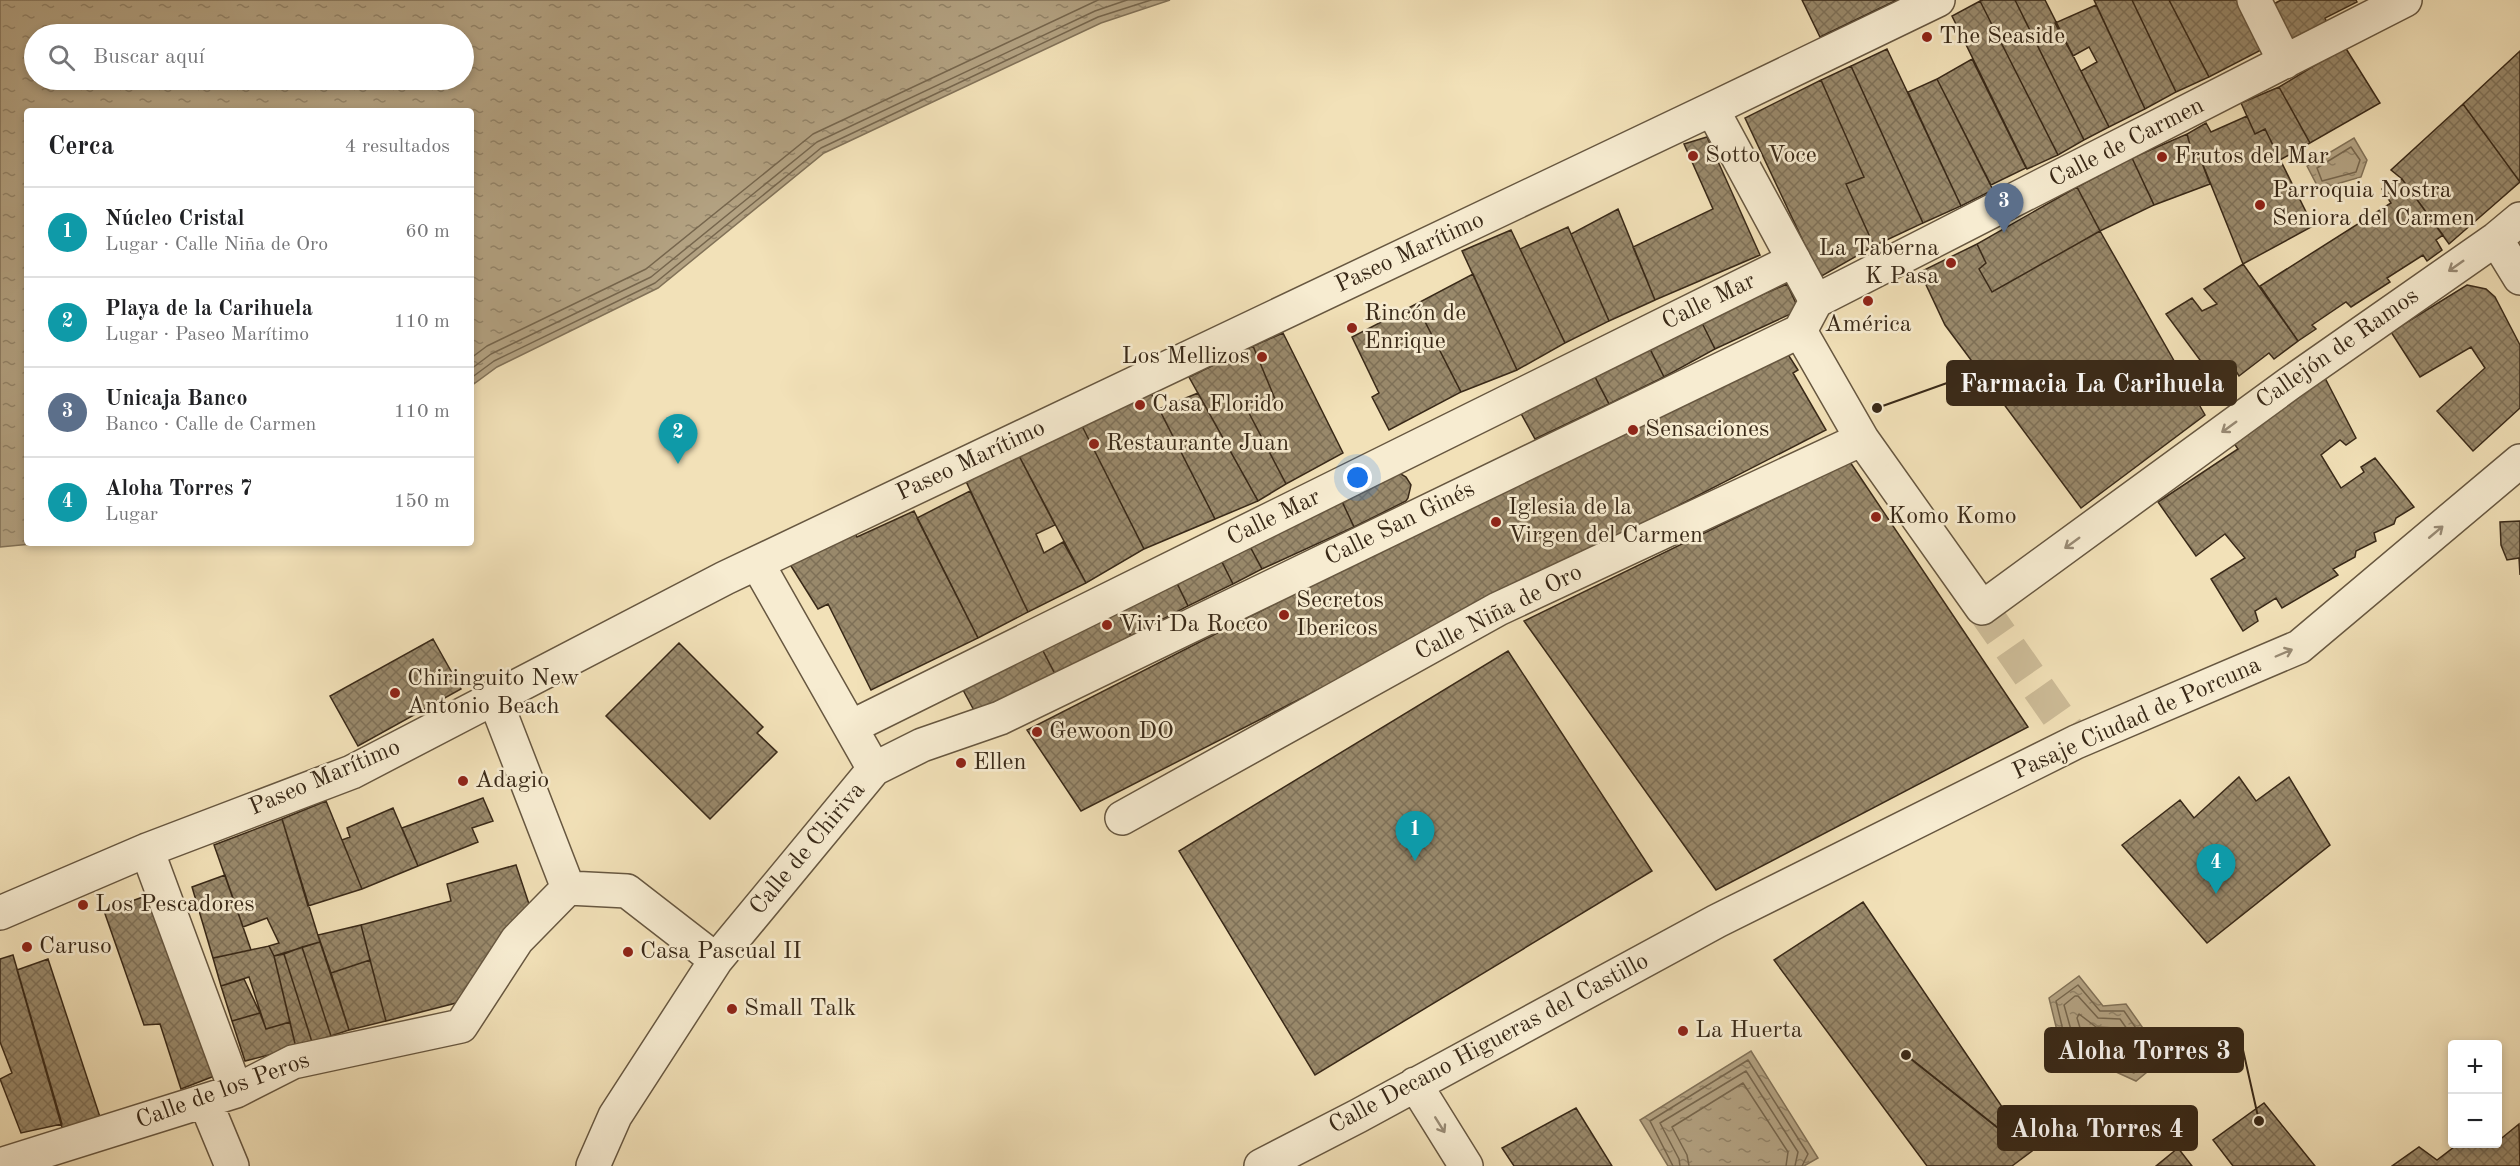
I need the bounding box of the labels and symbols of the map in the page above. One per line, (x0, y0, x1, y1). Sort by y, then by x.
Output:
place label: The Seaside (1939, 25, 2065, 49)
marker: The Seaside (1920, 30, 1934, 44)
street label: Calle de Carmen (2046, 94, 2208, 192)
place label: Sotto Voce (1705, 144, 1817, 168)
place label: Frutos del Mar (2174, 145, 2329, 169)
marker: Sotto Voce (1686, 149, 1700, 163)
marker: Frutos del Mar (2155, 150, 2169, 164)
place label: Parroquia Nostra Seniora del Carmen (2272, 179, 2475, 231)
pin: 3 (1984, 184, 2024, 233)
marker: Parroquia Nostra Seniora del Carmen (2253, 198, 2267, 212)
street label: Paseo Marítimo (1332, 208, 1488, 298)
place label: La Taberna K Pasa (1819, 237, 1939, 289)
marker: La Taberna K Pasa (1944, 256, 1958, 270)
one-way arrow (2449, 260, 2465, 272)
street label: Calle Mar (1659, 269, 1760, 335)
street label: Callejón de Ramos (2253, 284, 2423, 414)
marker: América (1861, 294, 1875, 308)
place label: Rincón de Enrique (1364, 302, 1466, 354)
place label: América (1824, 313, 1912, 337)
marker: Rincón de Enrique (1345, 321, 1359, 335)
place label: Los Mellizos (1121, 345, 1250, 369)
marker: Los Mellizos (1255, 350, 1269, 364)
callout: Farmacia La Carihuela (1947, 361, 2236, 405)
text: Farmacia La Carihuela (1959, 372, 2225, 398)
place label: Casa Florido (1152, 393, 1284, 417)
marker: Casa Florido (1133, 398, 1147, 412)
pin: 2 (658, 414, 698, 464)
street label: Paseo Marítimo (893, 416, 1049, 506)
place label: Sensaciones (1645, 418, 1769, 442)
one-way arrow (2221, 421, 2237, 434)
marker: Sensaciones (1626, 423, 1640, 437)
place label: Restaurante Juan (1106, 432, 1289, 456)
marker: Restaurante Juan (1087, 437, 1101, 451)
your location (1343, 463, 1372, 492)
street label: Calle San Ginés (1321, 477, 1479, 571)
street label: Calle Mar (1224, 485, 1325, 551)
place label: Iglesia de la Virgen del Carmen (1508, 496, 1703, 548)
place label: Komo Komo (1888, 505, 2017, 529)
marker: Komo Komo (1869, 510, 1883, 524)
marker: Iglesia de la Virgen del Carmen (1489, 515, 1503, 529)
one-way arrow (2428, 525, 2444, 538)
one-way arrow (2064, 537, 2080, 549)
street label: Calle Niña de Oro (1412, 561, 1586, 665)
place label: Secretos Ibericos (1296, 589, 1384, 641)
marker: Secretos Ibericos (1277, 608, 1291, 622)
place label: Vivi Da Rocco (1119, 613, 1268, 637)
marker: Vivi Da Rocco (1100, 618, 1114, 632)
one-way arrow (2275, 647, 2293, 658)
street label: Pasaje Ciudad de Porcuna (2009, 653, 2265, 785)
place label: Chiringuito New Antonio Beach (407, 667, 580, 719)
marker: Chiringuito New Antonio Beach (388, 686, 402, 700)
place label: Gewoon DO (1049, 720, 1174, 744)
marker: Gewoon DO (1030, 725, 1044, 739)
street label: Paseo Marítimo (246, 735, 404, 821)
place label: Ellen (973, 751, 1027, 775)
marker: Ellen (954, 756, 968, 770)
place label: Adagio (475, 769, 549, 793)
marker: Adagio (456, 774, 470, 788)
street label: Calle de Chiriva (746, 778, 870, 920)
pin: 1 (1396, 812, 1434, 861)
pin: 4 (2196, 844, 2236, 894)
place label: Los Pescadores (95, 893, 255, 917)
marker: Los Pescadores (76, 898, 90, 912)
place label: Caruso (39, 935, 112, 959)
marker: Caruso (20, 940, 34, 954)
place label: Casa Pascual II (640, 940, 802, 964)
marker: Casa Pascual II (621, 945, 635, 959)
street label: Calle Decano Higueras del Castillo (1325, 949, 1653, 1139)
place label: Small Talk (744, 997, 856, 1021)
marker: Small Talk (725, 1002, 739, 1016)
place label: La Huerta (1695, 1019, 1803, 1043)
marker: La Huerta (1676, 1024, 1690, 1038)
callout: Aloha Torres 3 (2045, 1028, 2243, 1072)
text: Aloha Torres 3 (2057, 1039, 2231, 1065)
street label: Calle de los Peros (133, 1048, 313, 1134)
callout: Aloha Torres 4 (1998, 1106, 2197, 1150)
one-way arrow (1435, 1116, 1447, 1133)
text: Aloha Torres 4 (2010, 1117, 2184, 1143)

